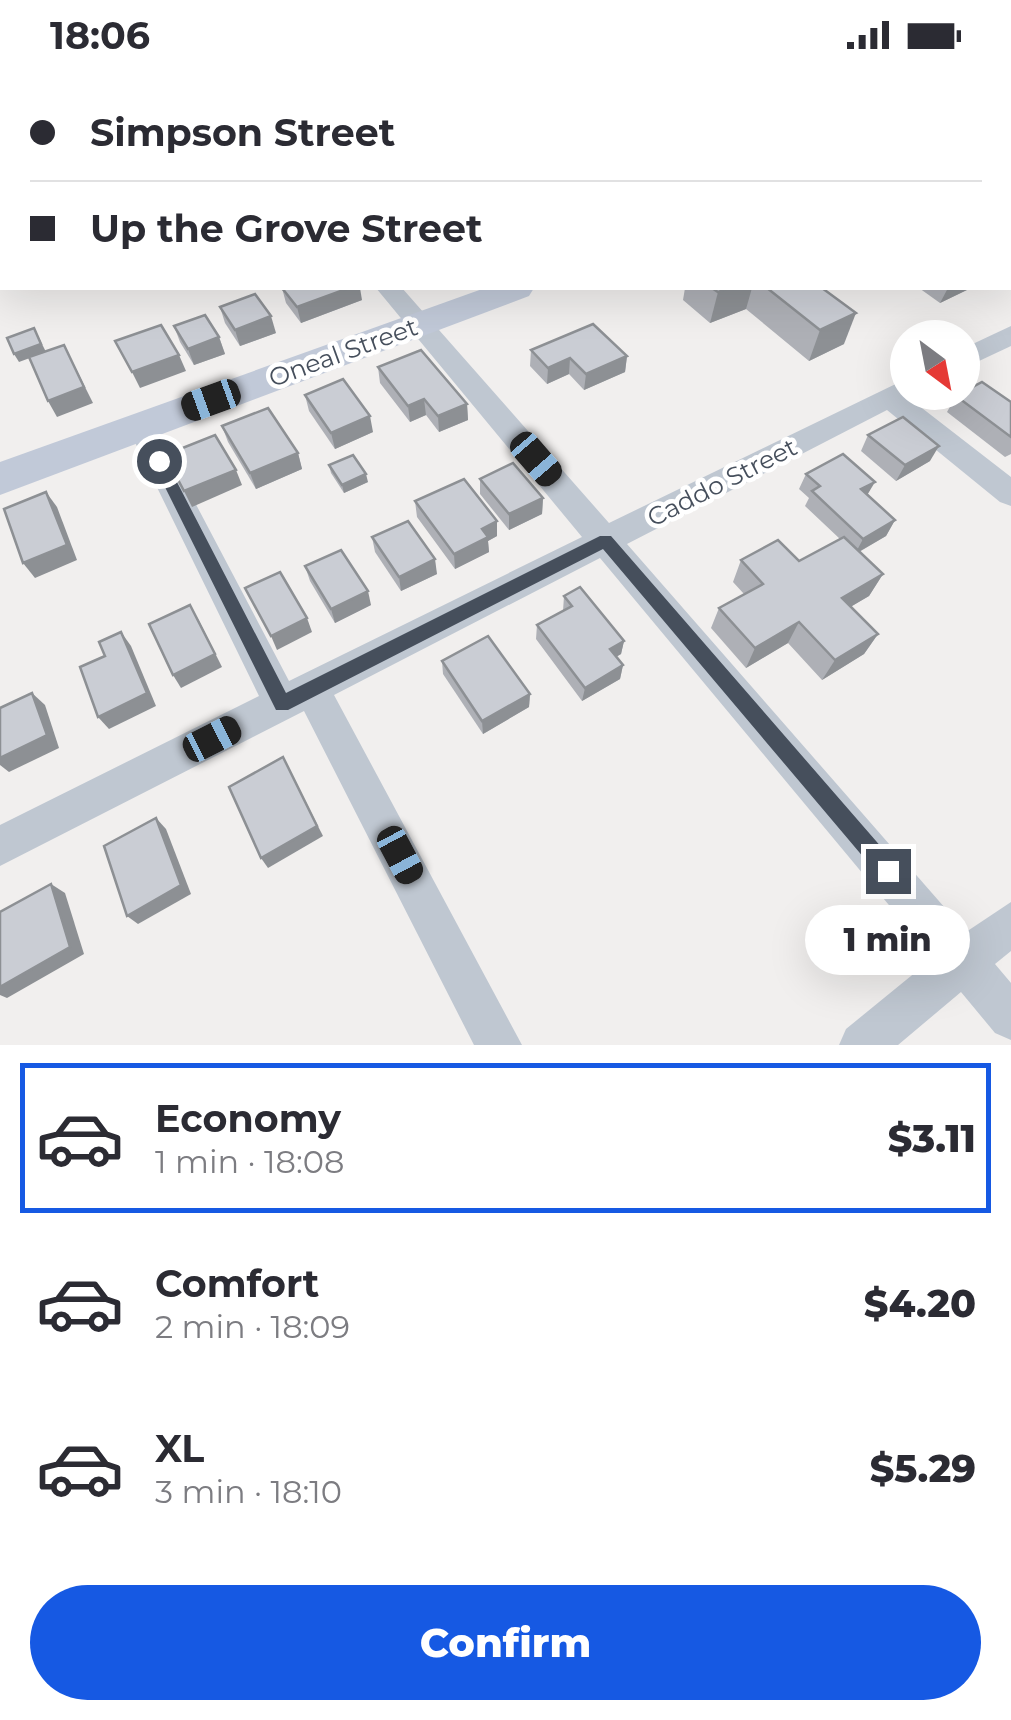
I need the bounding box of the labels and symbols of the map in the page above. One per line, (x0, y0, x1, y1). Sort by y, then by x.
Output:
street label: Oneal Street (264, 311, 422, 393)
north arrow (890, 320, 980, 410)
car (178, 376, 244, 424)
car (505, 427, 567, 491)
street label: Caddo Street (642, 431, 802, 533)
route start (137, 439, 182, 484)
car (178, 712, 246, 766)
car (373, 821, 427, 889)
route end (866, 849, 911, 894)
callout: 1 min (806, 906, 970, 976)

